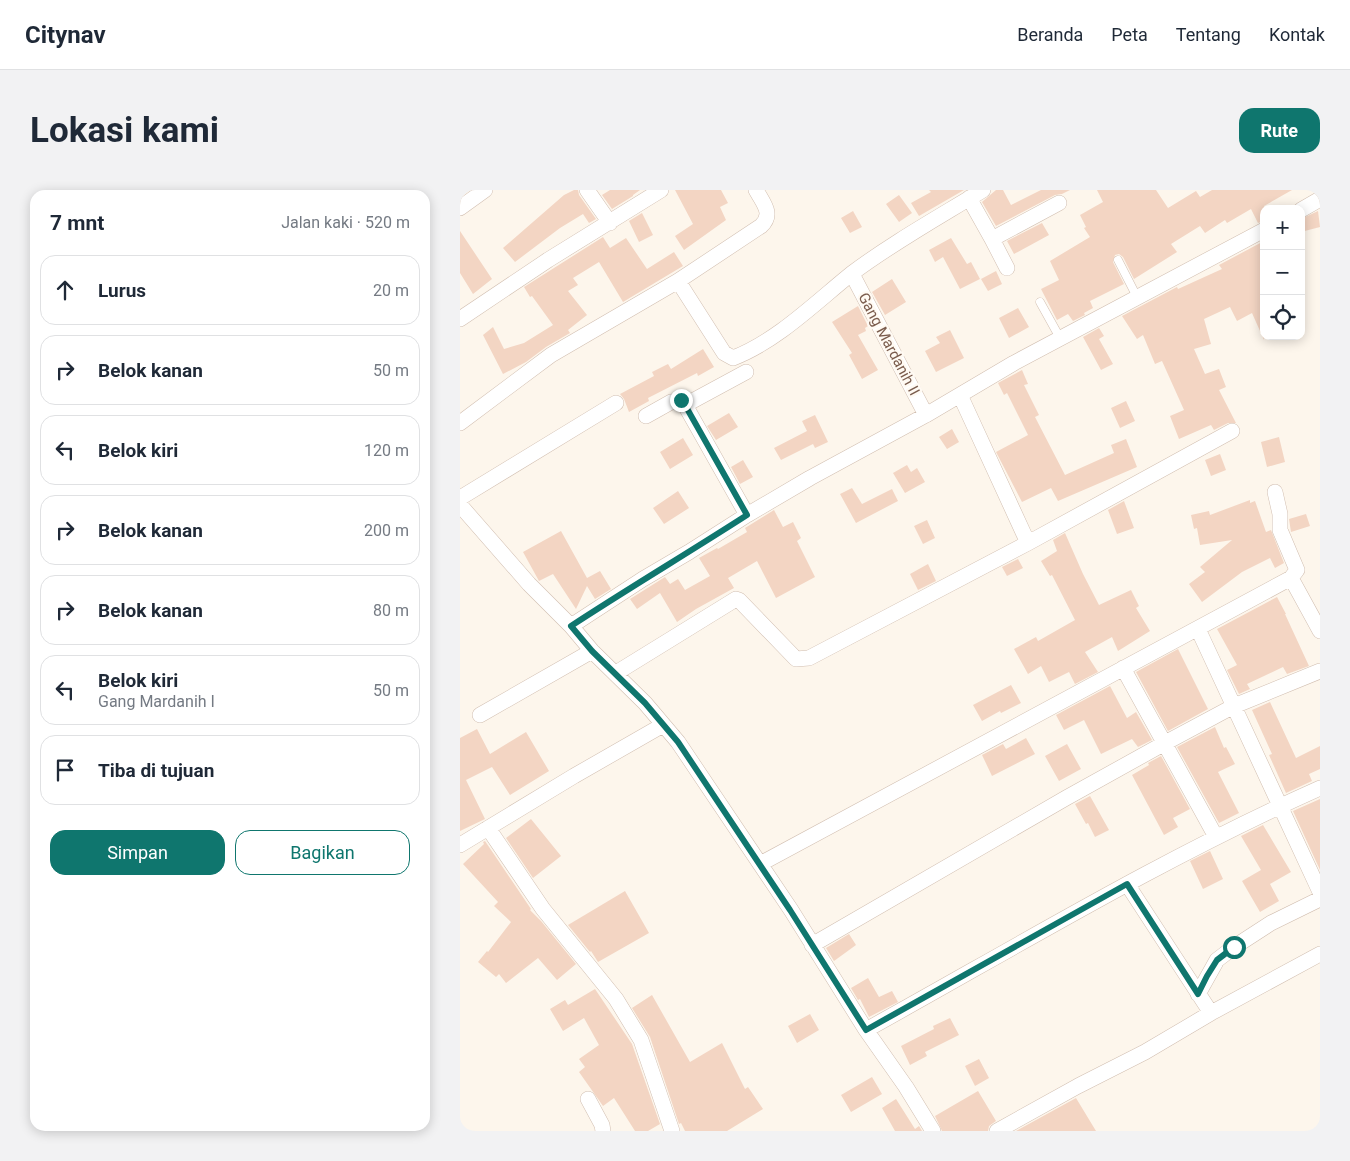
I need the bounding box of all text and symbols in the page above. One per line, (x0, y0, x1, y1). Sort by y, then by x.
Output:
text: Citynav (25, 21, 106, 49)
text: Beranda (1017, 24, 1083, 45)
text: Peta (1111, 24, 1148, 45)
text: Tentang (1176, 24, 1241, 45)
text: Kontak (1269, 24, 1325, 45)
button: Rute (1239, 108, 1320, 153)
text: Lokasi kami (30, 110, 219, 151)
map controls (1260, 205, 1305, 340)
button: + (1260, 205, 1305, 250)
text: 7 mnt (50, 211, 104, 235)
text: Jalan kaki · 520 m (281, 213, 410, 232)
button: − (1260, 250, 1305, 295)
icon: ahead (51, 276, 79, 304)
text: Lurus (98, 279, 146, 302)
text: 20 m (373, 281, 409, 300)
street label: Gang Mardanih II (854, 290, 924, 398)
button: locate (1260, 295, 1305, 340)
icon: right (51, 356, 79, 384)
text: Belok kanan (98, 359, 203, 382)
text: 50 m (373, 361, 409, 380)
route end (670, 389, 693, 412)
icon: left (51, 436, 79, 464)
text: Belok kiri (98, 439, 178, 462)
text: 120 m (364, 441, 409, 460)
icon: right (51, 516, 79, 544)
text: Belok kanan (98, 519, 203, 542)
text: 200 m (364, 521, 409, 540)
icon: right (51, 596, 79, 624)
text: Belok kanan (98, 599, 203, 622)
text: 80 m (373, 601, 409, 620)
text: Belok kiri (98, 669, 178, 692)
icon: left (51, 676, 79, 704)
text: 50 m (373, 681, 409, 700)
text: Gang Mardanih I (98, 692, 215, 711)
icon: arrive (51, 756, 79, 784)
text: Tiba di tujuan (98, 759, 214, 782)
button: Simpan (50, 830, 225, 875)
button: Bagikan (235, 830, 410, 875)
route start (1223, 936, 1246, 959)

